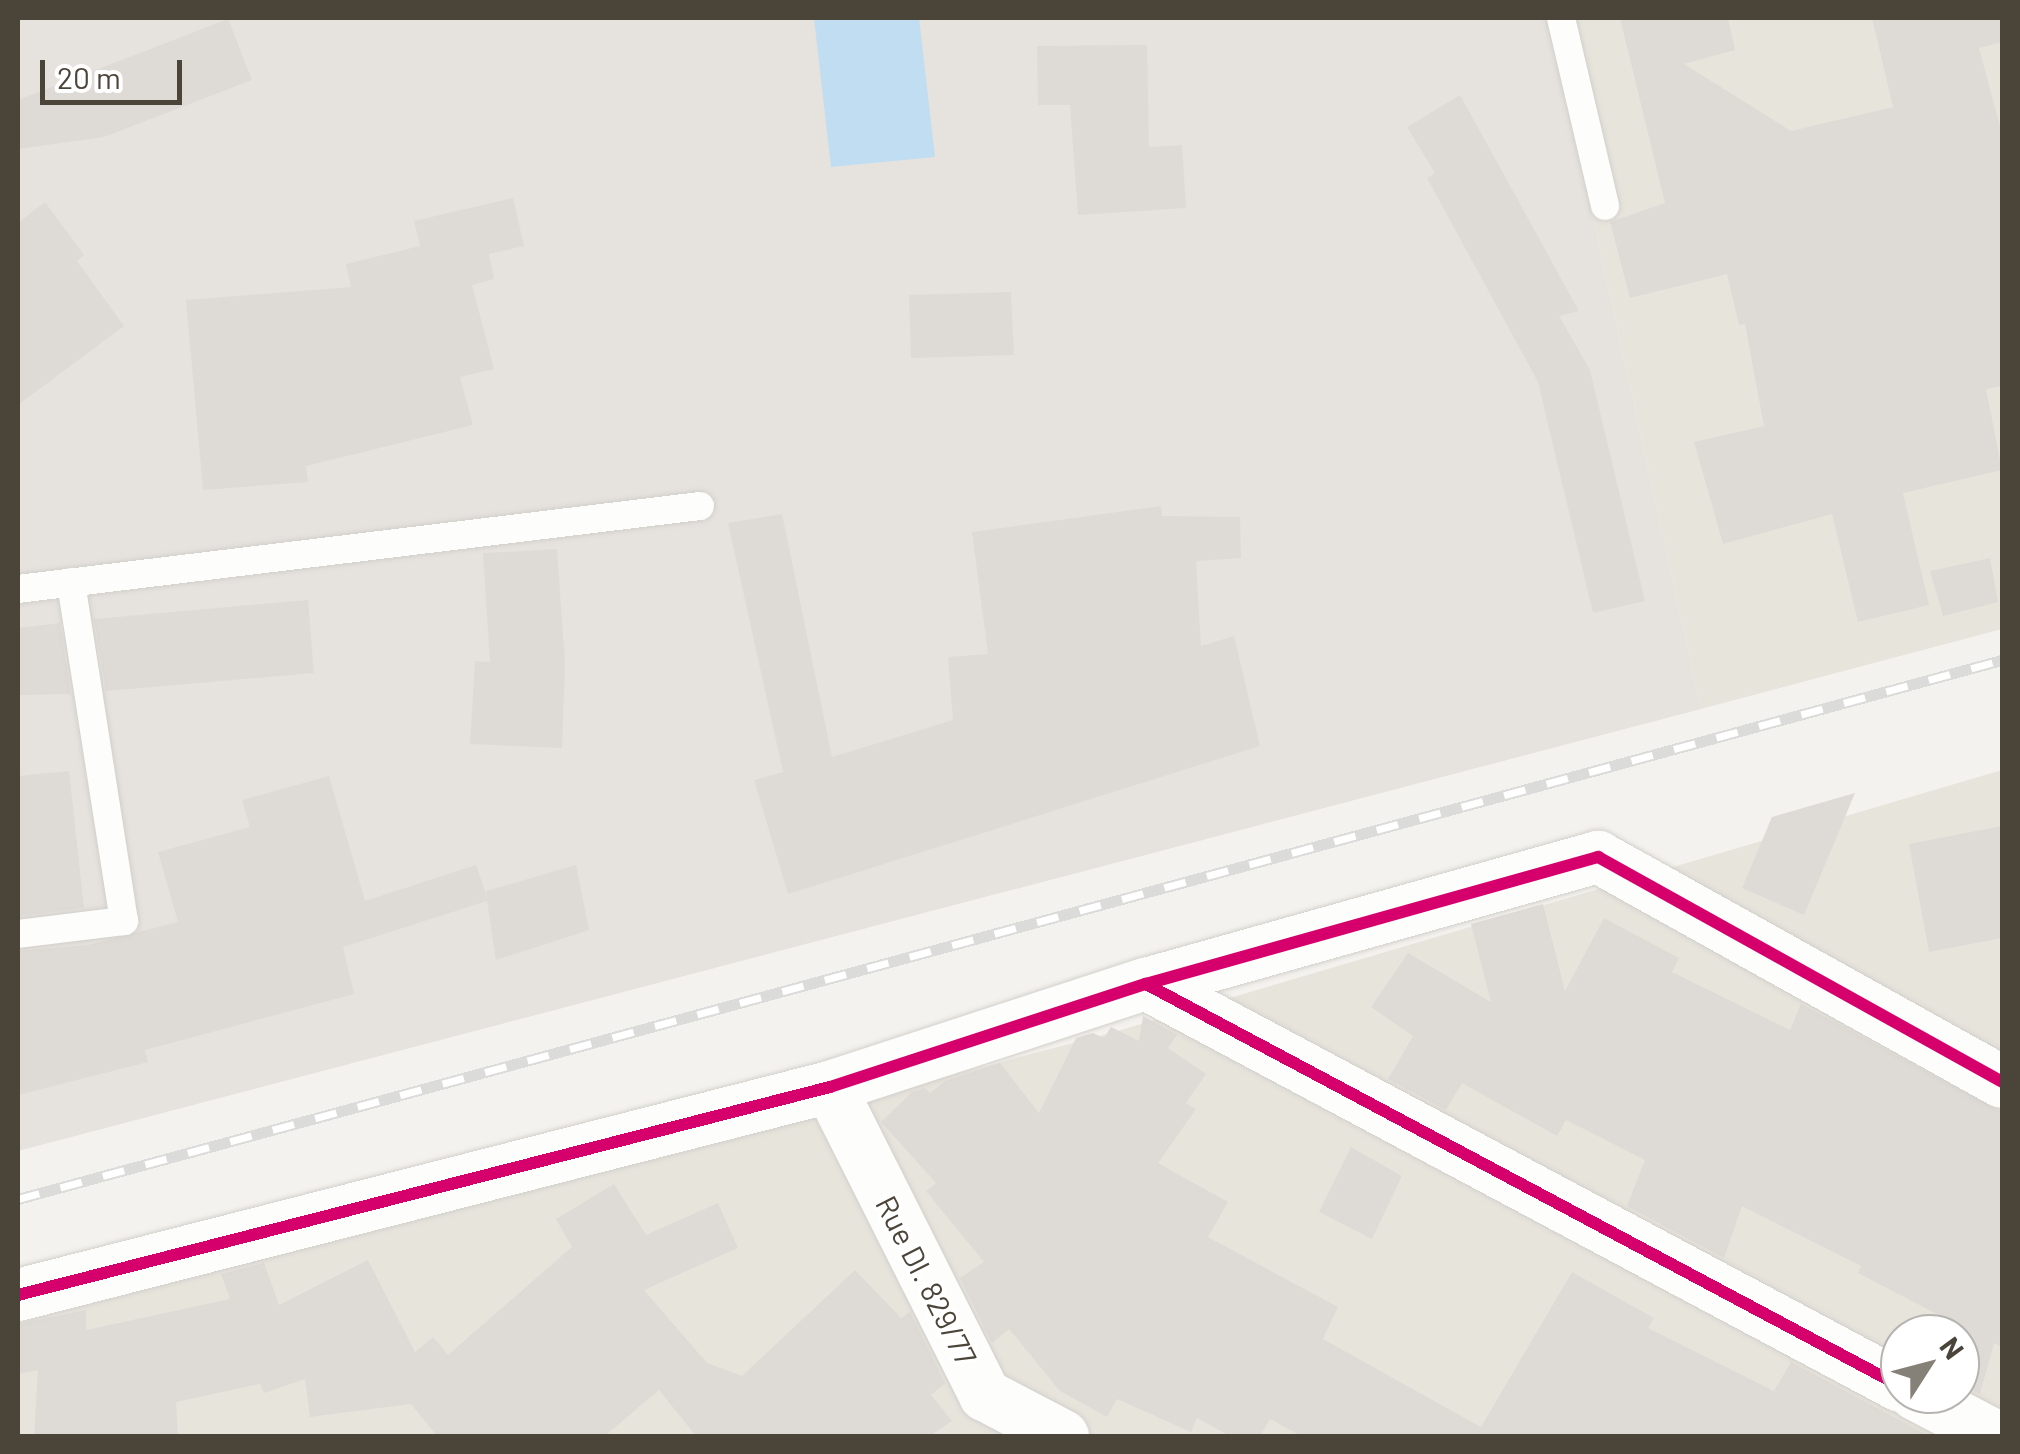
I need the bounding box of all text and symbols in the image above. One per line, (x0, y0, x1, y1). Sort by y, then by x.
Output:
scale bar (45, 40, 188, 102)
text: 20 m (57, 59, 121, 95)
street label: Rue DI. 829/77 (869, 1189, 985, 1371)
north arrow (1880, 1314, 1980, 1414)
text: N (1933, 1330, 1972, 1365)

